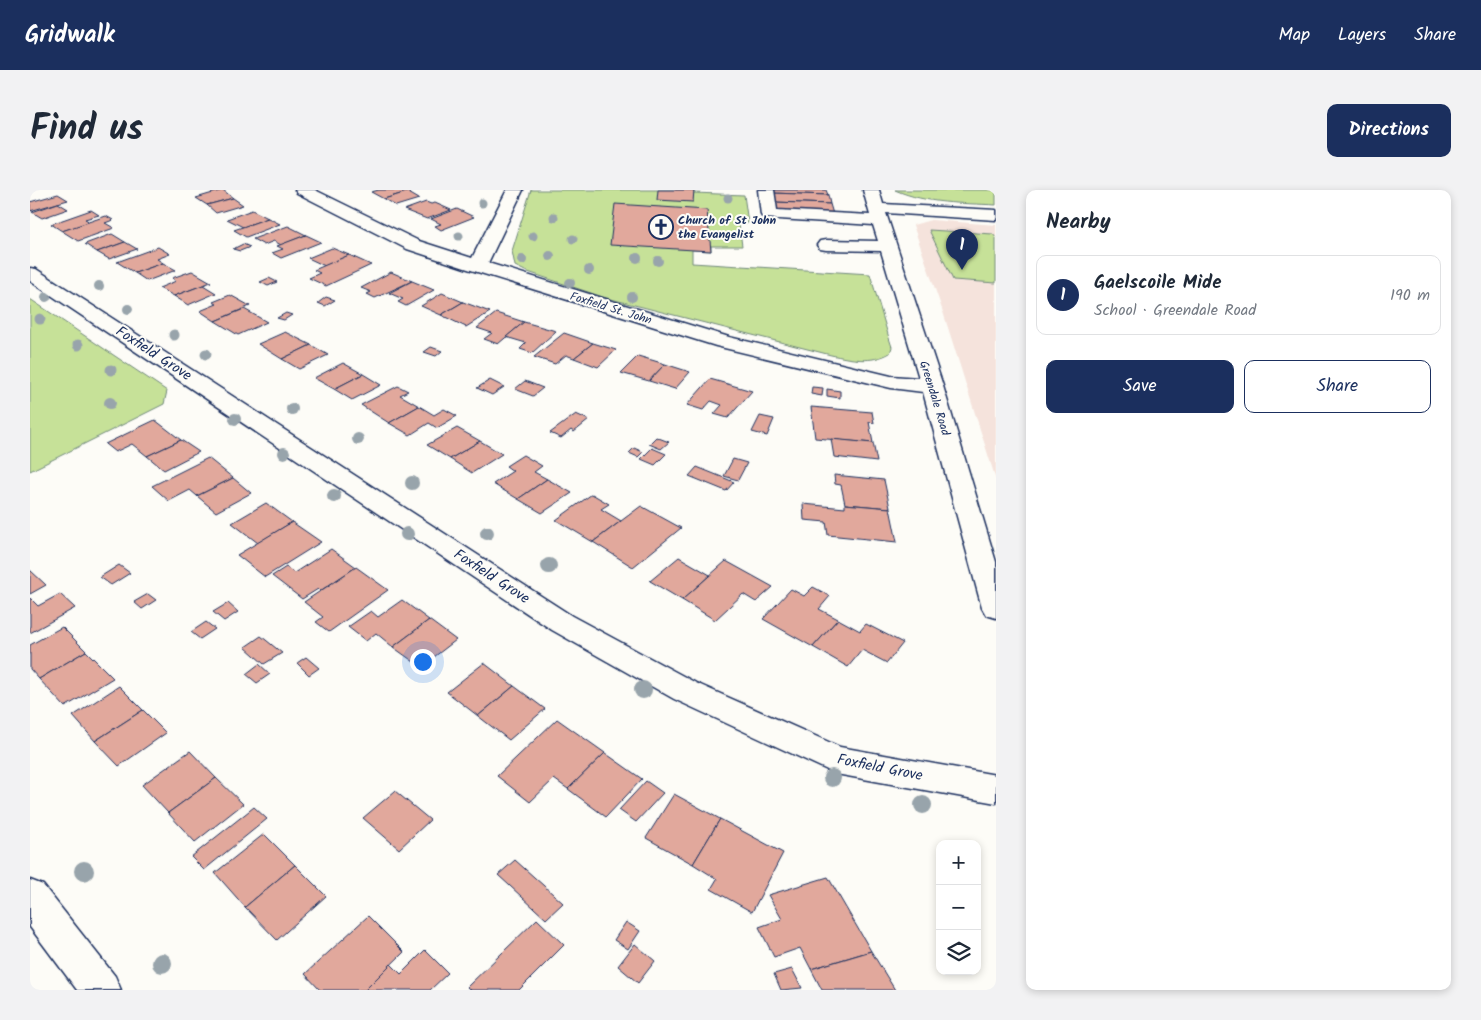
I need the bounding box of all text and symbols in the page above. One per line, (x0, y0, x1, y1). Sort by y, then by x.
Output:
text: Gridwalk (25, 16, 115, 55)
text: Map (1279, 21, 1310, 50)
text: Layers (1338, 21, 1386, 50)
text: Share (1414, 21, 1456, 50)
text: Find us (30, 102, 143, 158)
button: Directions (1327, 104, 1451, 157)
text: Nearby (1046, 206, 1111, 239)
place label: Church of St John the Evangelist (678, 211, 777, 244)
church icon: Church of St John the Evangelist (648, 214, 674, 240)
pin: 1 (946, 229, 978, 270)
text: Gaelscoile Mide (1094, 268, 1222, 298)
text: 1 (1061, 283, 1065, 308)
text: 190 m (1390, 283, 1430, 308)
street label: Foxfield St. John (567, 287, 654, 330)
text: School · Greendale Road (1094, 298, 1256, 323)
street label: Foxfield Grove (110, 320, 197, 388)
street label: Greendale Road (914, 358, 955, 439)
button: Save (1046, 360, 1234, 413)
button: Share (1244, 360, 1431, 413)
street label: Foxfield Grove (448, 543, 535, 611)
your location (410, 649, 436, 675)
street label: Foxfield Grove (835, 748, 925, 788)
map controls (936, 840, 981, 975)
button: + (936, 840, 981, 885)
button: − (936, 885, 981, 930)
button: layers (936, 930, 981, 975)

